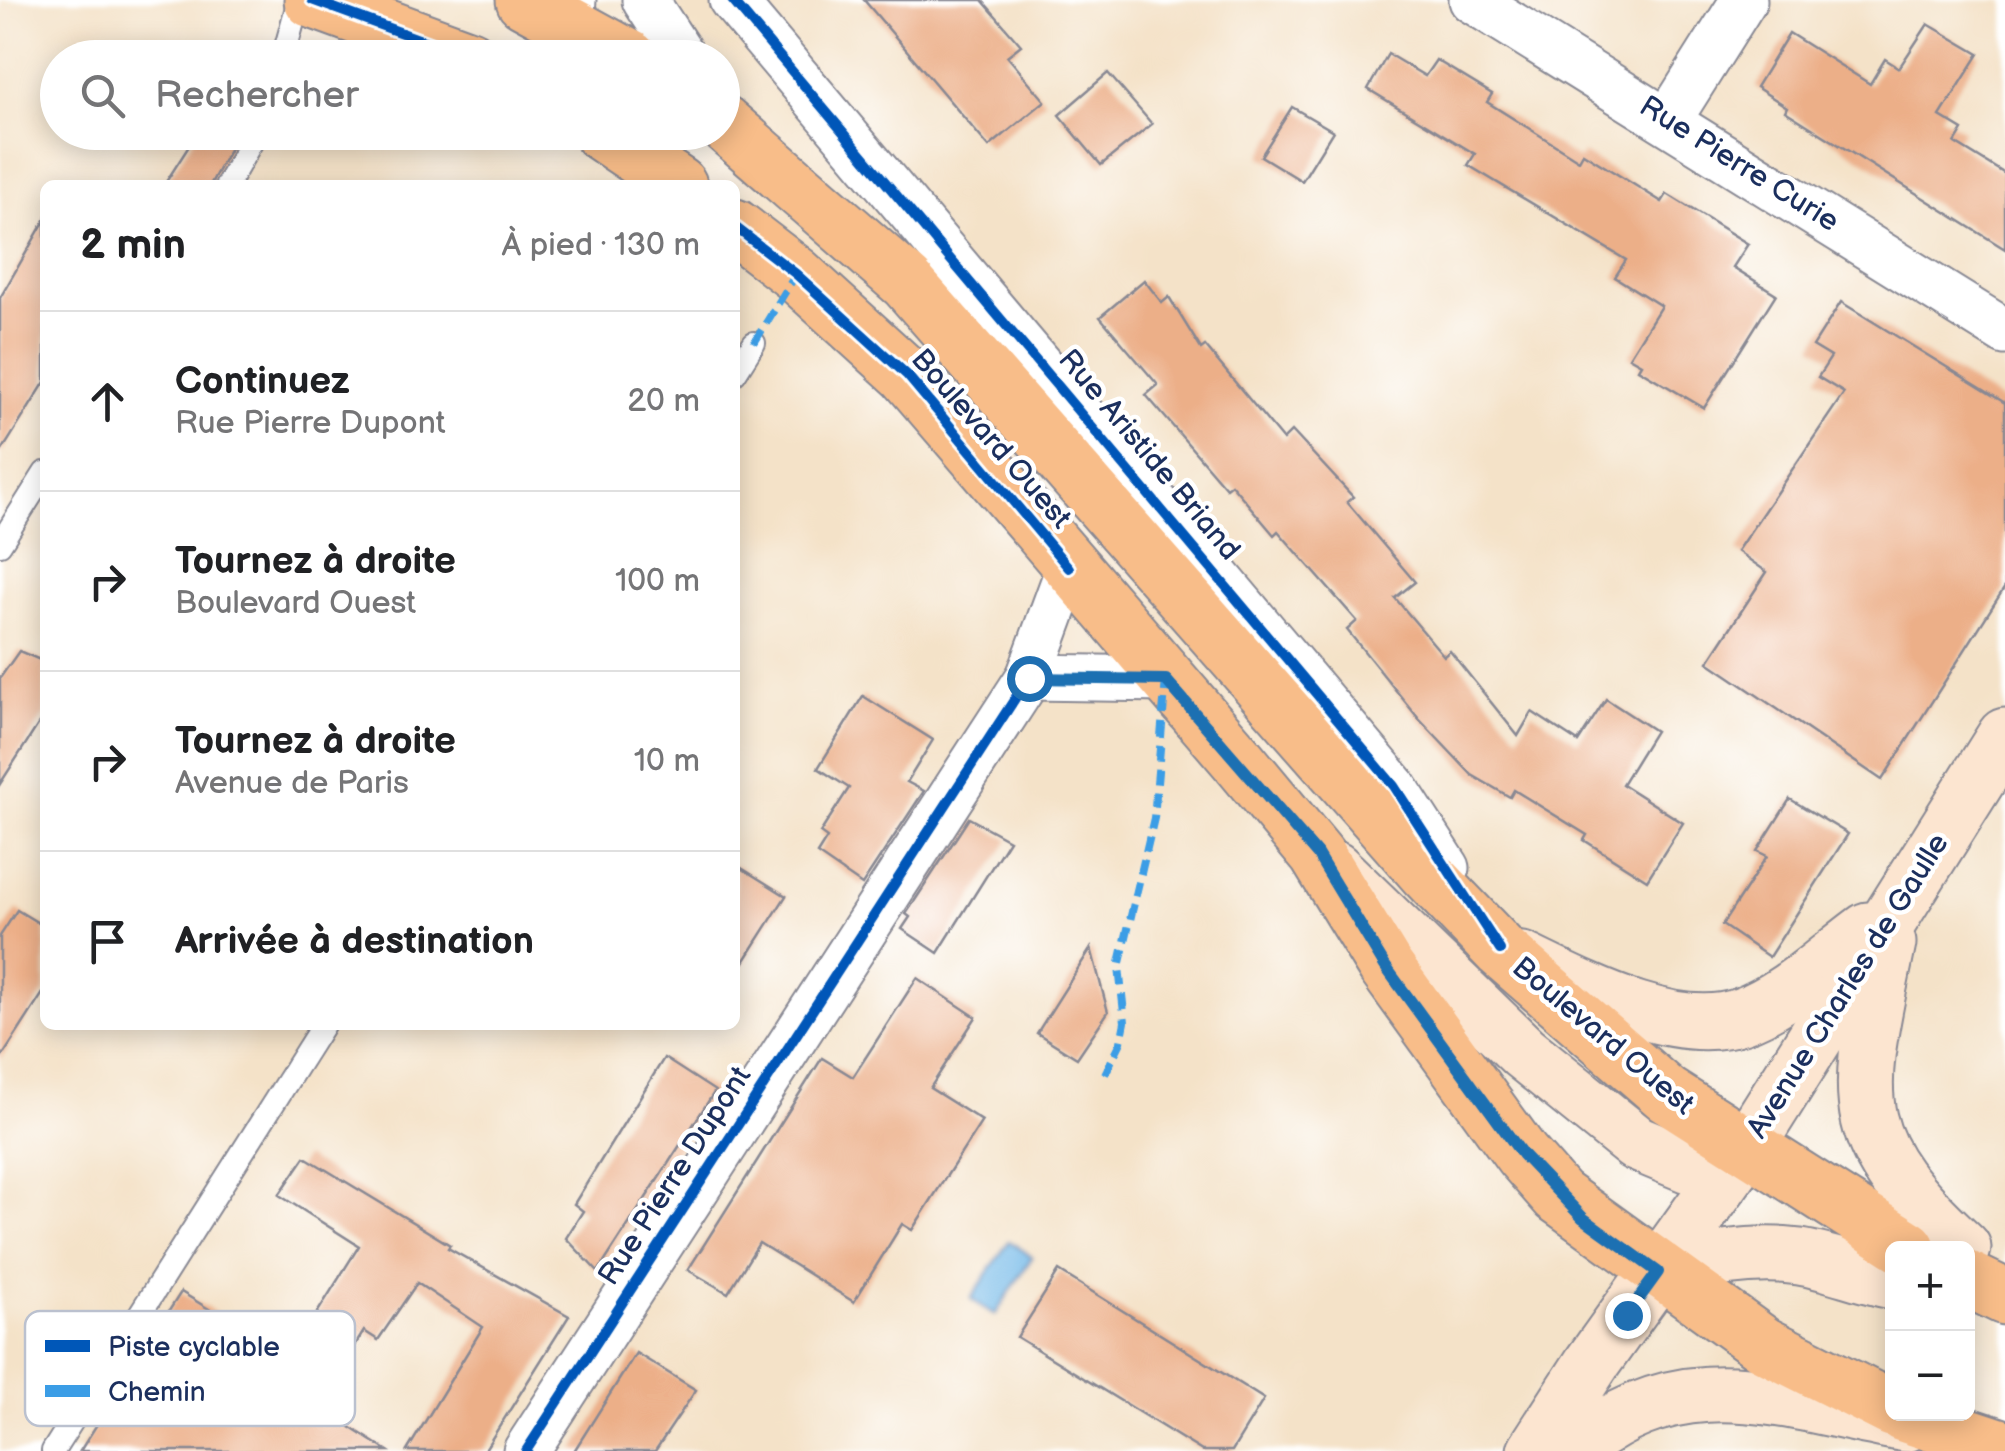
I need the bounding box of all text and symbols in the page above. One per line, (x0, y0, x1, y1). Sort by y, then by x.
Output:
search box (40, 40, 740, 150)
icon: search (75, 68, 130, 123)
text: Rechercher (155, 73, 359, 118)
street label: Rue Pierre Curie (1633, 88, 1845, 240)
text: 2 min (80, 220, 186, 271)
text: À pied · 130 m (502, 226, 700, 265)
street label: Boulevard Ouest (903, 342, 1079, 536)
street label: Rue Aristide Briand (1050, 342, 1248, 568)
text: Continuez (175, 359, 350, 404)
icon: ahead (80, 374, 135, 429)
text: 20 m (627, 382, 700, 421)
text: Rue Pierre Dupont (175, 404, 446, 443)
text: Tournez à droite (175, 539, 456, 584)
icon: right (80, 554, 135, 609)
text: 100 m (615, 562, 700, 601)
text: Boulevard Ouest (175, 584, 416, 623)
route start (1007, 656, 1053, 702)
text: Tournez à droite (175, 719, 456, 764)
icon: right (80, 734, 135, 789)
text: 10 m (634, 742, 700, 781)
text: Avenue de Paris (175, 764, 409, 803)
street label: Avenue Charles de Gaulle (1739, 827, 1957, 1145)
icon: arrive (80, 914, 135, 969)
text: Arrivée à destination (175, 919, 534, 964)
street label: Boulevard Ouest (1505, 950, 1701, 1122)
street label: Rue Pierre Dupont (591, 1060, 759, 1292)
map controls (1885, 1241, 1975, 1421)
button: + (1885, 1241, 1975, 1331)
route end (1605, 1293, 1651, 1339)
legend (25, 1311, 355, 1426)
text: Piste cyclable (108, 1331, 280, 1364)
button: − (1885, 1331, 1975, 1421)
text: Chemin (108, 1376, 206, 1409)

